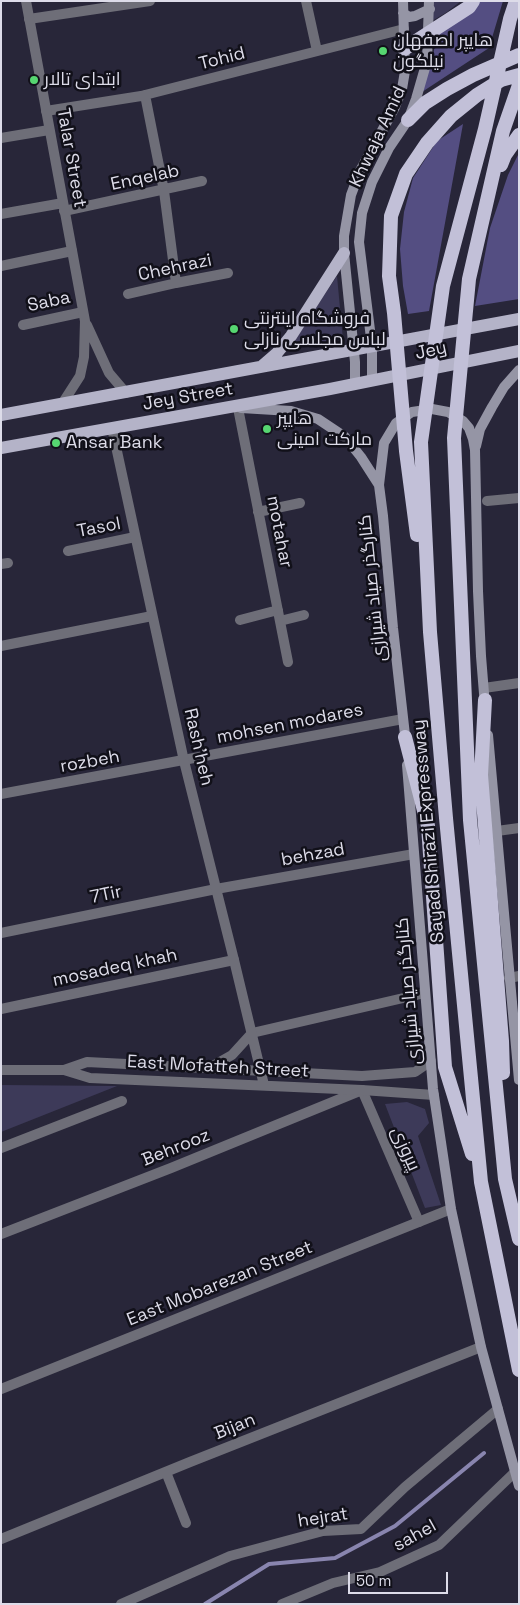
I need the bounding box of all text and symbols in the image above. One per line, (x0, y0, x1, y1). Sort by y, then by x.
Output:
place label: هایپر اصفهان نیلگون (393, 30, 493, 72)
street label: Tohid (197, 43, 247, 75)
marker: هایپر اصفهان نیلگون (377, 45, 389, 57)
place label: ابتدای تالار (44, 69, 121, 91)
marker: ابتدای تالار (28, 74, 40, 86)
street label: Khwaja Amid (345, 83, 411, 191)
street label: Talar Street (52, 107, 90, 209)
street label: Enqelab (109, 160, 181, 196)
street label: Chehrazi (136, 250, 214, 286)
street label: Saba (26, 287, 72, 317)
place label: فروشگاه اینترنتی لباس مجلسی نازلی (244, 308, 386, 350)
marker: فروشگاه اینترنتی لباس مجلسی نازلی (228, 323, 240, 335)
street label: Jey (413, 337, 449, 365)
street label: Jey Street (141, 378, 235, 416)
place label: هایپر مارکت امینی (277, 408, 372, 450)
marker: هایپر مارکت امینی (261, 423, 273, 435)
place label: Ansar Bank (66, 432, 163, 454)
marker: Ansar Bank (50, 437, 62, 449)
street label: motahar (261, 494, 297, 570)
street label: Tasol (75, 513, 123, 543)
street label: کنارگذر صیاد شیرازی (355, 513, 391, 663)
street label: mohsen modares (215, 699, 365, 749)
street label: Rash'heh (179, 706, 217, 788)
street label: Sayad Shirazi Expressway (408, 719, 450, 943)
street label: rozbeh (59, 746, 121, 778)
street label: behzad (279, 839, 347, 871)
street label: 7Tir (88, 881, 124, 909)
street label: کنارگذر صیاد شیرازی (392, 916, 426, 1066)
street label: mosadeq khah (51, 944, 179, 992)
street label: East Mofatteh Street (126, 1051, 310, 1083)
street label: پیروزی (386, 1124, 424, 1174)
street label: Behrooz (139, 1125, 213, 1171)
street label: East Mobarezan Street (124, 1237, 316, 1331)
street label: Bijan (211, 1409, 259, 1445)
street label: hejrat (296, 1503, 350, 1533)
street label: sahel (390, 1515, 440, 1557)
scale bar (350, 1562, 450, 1594)
text: 50 m (356, 1571, 391, 1590)

